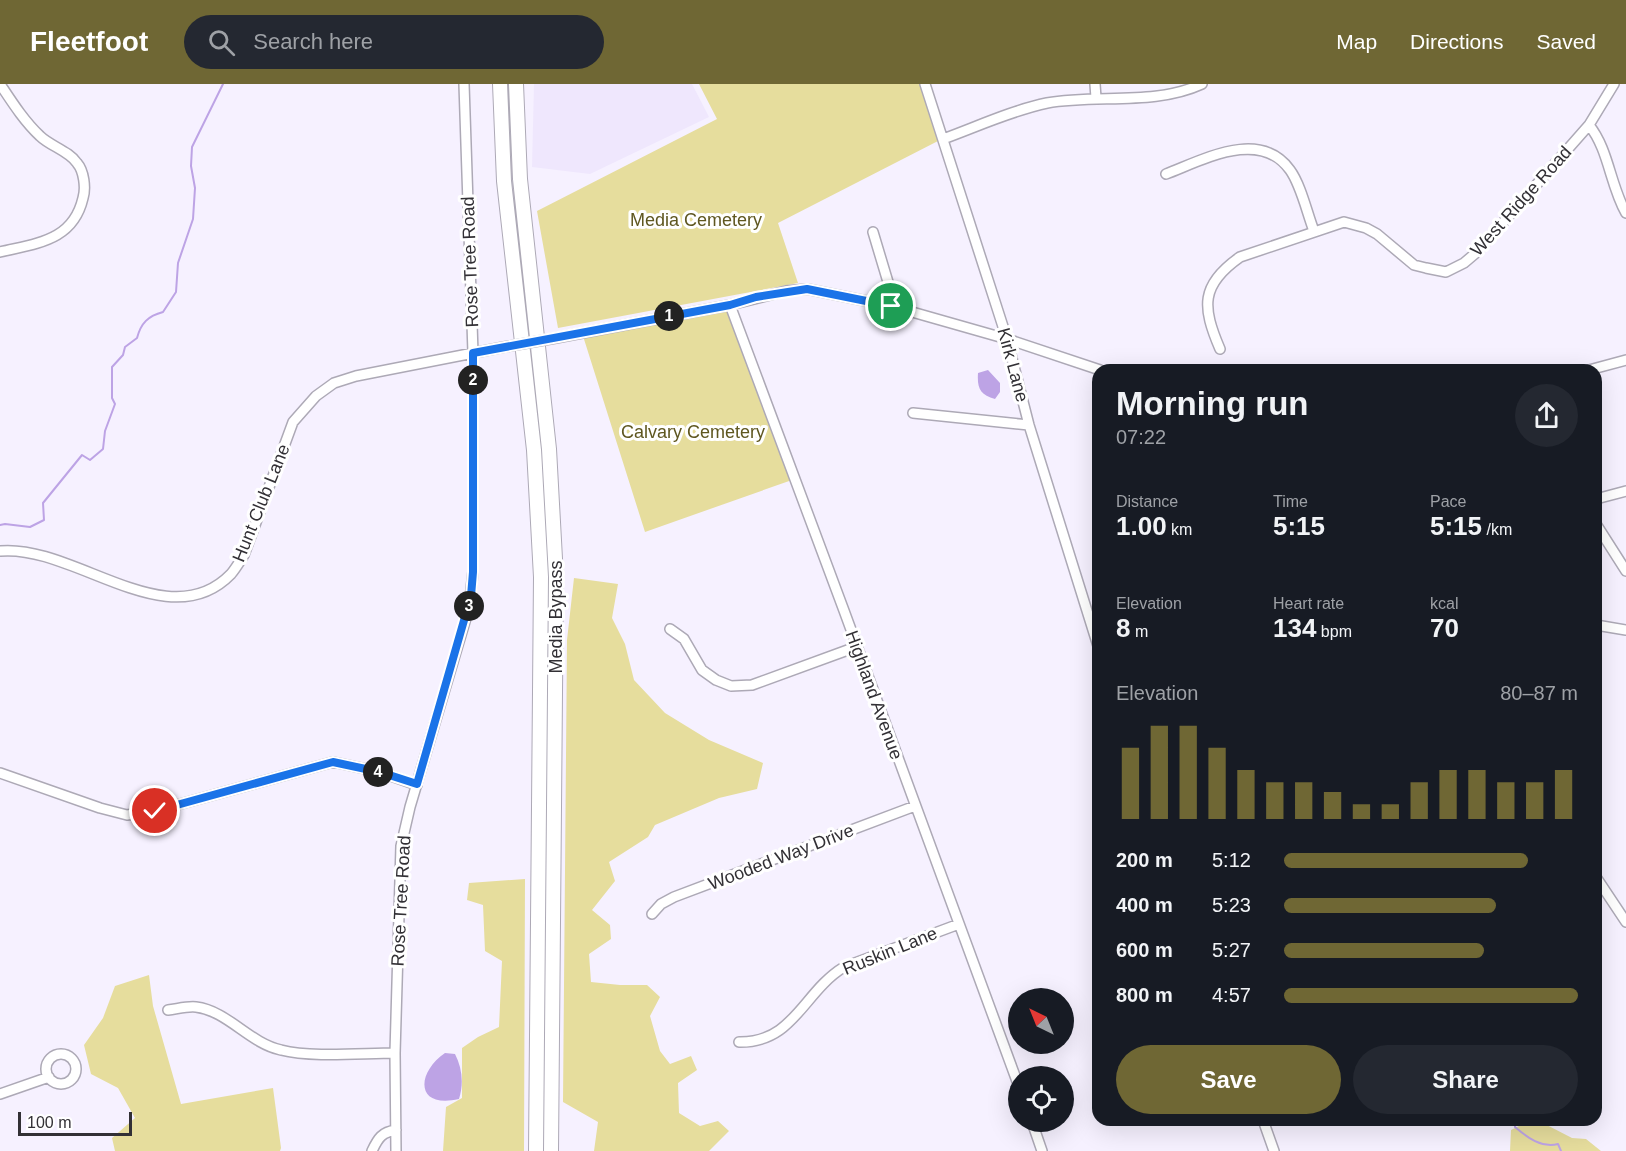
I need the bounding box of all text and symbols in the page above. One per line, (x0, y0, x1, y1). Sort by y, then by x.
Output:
search box (184, 15, 604, 69)
text: Fleetfoot (30, 26, 148, 57)
icon: search (205, 26, 238, 59)
text: Search here (253, 29, 373, 54)
text: Map (1336, 30, 1377, 53)
text: Directions (1410, 30, 1503, 53)
text: Saved (1536, 30, 1596, 53)
street label: West Ridge Road (1466, 142, 1576, 260)
street label: Rose Tree Road (458, 196, 482, 328)
park label: Media Cemetery (630, 210, 762, 230)
pin (865, 280, 916, 331)
icon: arrive (874, 289, 907, 322)
pin: 1 (654, 301, 684, 331)
text: 1 (665, 307, 673, 324)
street label: Kirk Lane (993, 326, 1033, 404)
pin: 2 (458, 365, 488, 395)
text: 2 (469, 371, 477, 388)
button: share (1515, 384, 1578, 447)
text: Morning run (1116, 385, 1308, 422)
park label: Calvary Cemetery (621, 422, 765, 442)
text: 07:22 (1116, 426, 1166, 448)
street label: Hunt Club Lane (228, 441, 294, 565)
text: Distance (1116, 493, 1178, 510)
text: Time (1273, 493, 1308, 510)
text: Pace (1430, 493, 1466, 510)
text: 1.00 (1116, 511, 1167, 541)
text: 5:15 (1273, 511, 1325, 541)
text: 5:15 (1430, 511, 1482, 541)
text: km (1167, 521, 1192, 538)
text: /km (1482, 521, 1512, 538)
street label: Media Bypass (546, 560, 566, 674)
pin: 3 (454, 591, 484, 621)
text: Elevation (1116, 595, 1182, 612)
text: Heart rate (1273, 595, 1344, 612)
text: kcal (1430, 595, 1458, 612)
text: 3 (465, 597, 473, 614)
text: 8 (1116, 613, 1130, 643)
text: 134 (1273, 613, 1316, 643)
text: 70 (1430, 613, 1459, 643)
text: m (1130, 623, 1148, 640)
text: bpm (1316, 623, 1352, 640)
street label: Highland Avenue (841, 628, 907, 762)
text: Elevation (1116, 682, 1198, 704)
text: 80–87 m (1500, 682, 1578, 704)
pin: 4 (363, 757, 393, 787)
text: 4 (374, 763, 382, 780)
pin (129, 785, 180, 836)
icon: check (138, 794, 171, 827)
street label: Wooded Way Drive (706, 820, 856, 894)
street label: Rose Tree Road (388, 835, 414, 967)
text: 200 m (1116, 849, 1173, 871)
text: 5:12 (1212, 849, 1251, 871)
text: 400 m (1116, 894, 1173, 916)
text: 5:23 (1212, 894, 1251, 916)
street label: Ruskin Lane (840, 923, 940, 979)
text: 600 m (1116, 939, 1173, 961)
text: 5:27 (1212, 939, 1251, 961)
text: 800 m (1116, 984, 1173, 1006)
text: 4:57 (1212, 984, 1251, 1006)
north arrow (1008, 988, 1074, 1054)
map controls (1008, 988, 1074, 1132)
button: Save (1116, 1045, 1341, 1114)
button: Share (1353, 1045, 1578, 1114)
button: locate (1008, 1066, 1074, 1132)
scale bar (18, 1109, 132, 1136)
text: 100 m (27, 1114, 71, 1131)

